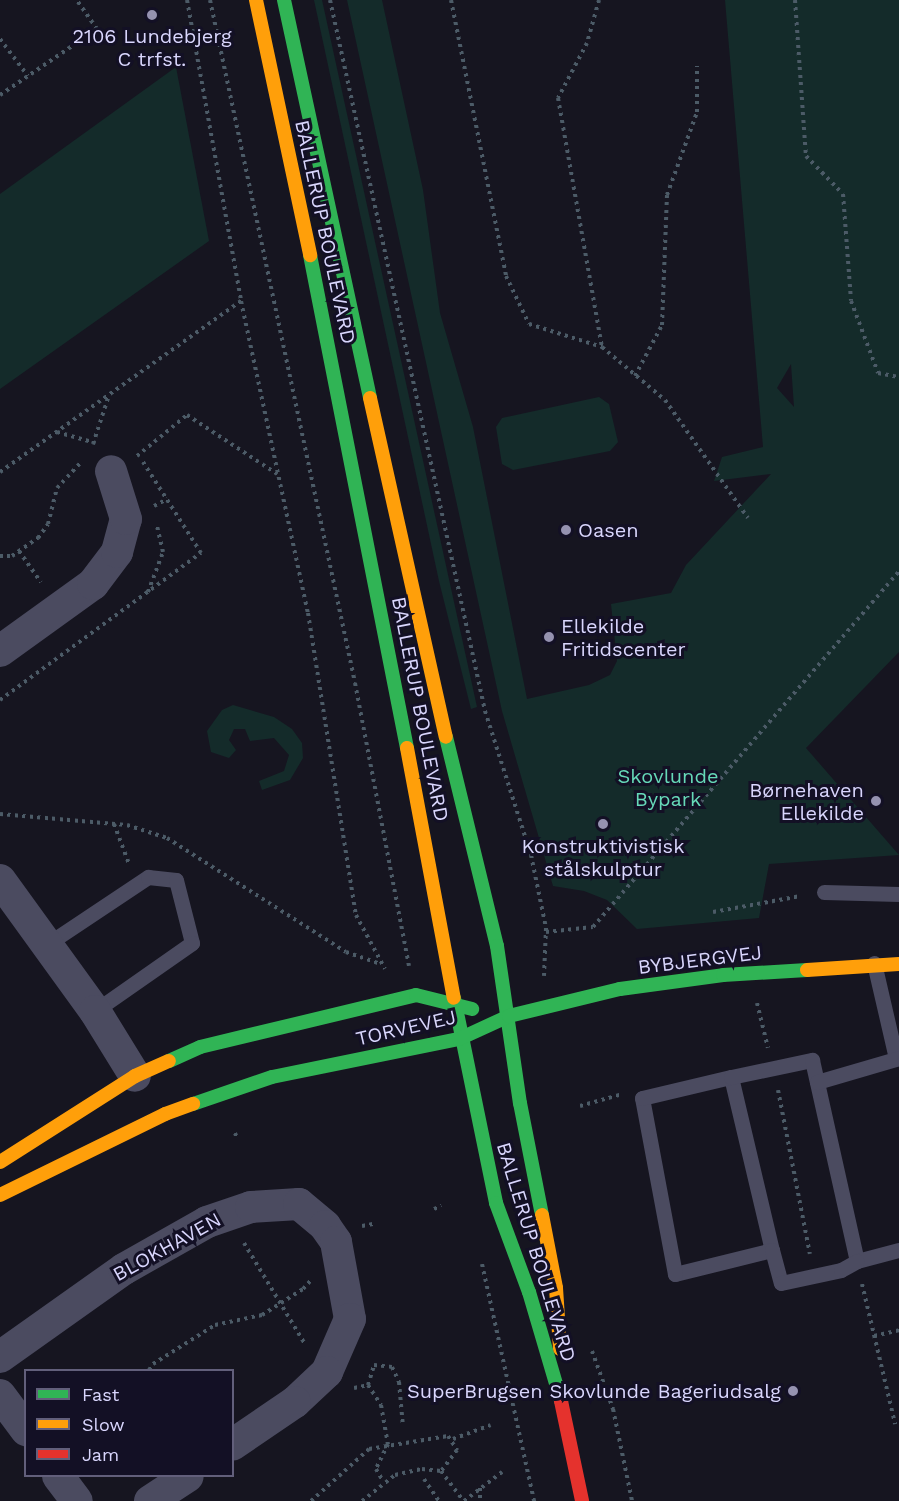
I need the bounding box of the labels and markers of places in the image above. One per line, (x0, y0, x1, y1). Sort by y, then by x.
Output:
marker: 2106 Lundebjerg C trfst. (145, 8, 159, 22)
place label: 2106 Lundebjerg C trfst. (72, 24, 232, 71)
place label: Oasen (578, 518, 639, 542)
marker: Oasen (559, 523, 573, 537)
place label: Ellekilde Fritidscenter (561, 614, 686, 661)
marker: Ellekilde Fritidscenter (542, 630, 556, 644)
place label: Børnehaven Ellekilde (749, 778, 864, 825)
marker: Børnehaven Ellekilde (869, 794, 883, 808)
marker: Konstruktivistisk stålskulptur (596, 817, 610, 831)
place label: Konstruktivistisk stålskulptur (522, 834, 684, 881)
place label: SuperBrugsen Skovlunde Bageriudsalg (407, 1379, 781, 1403)
marker: SuperBrugsen Skovlunde Bageriudsalg (786, 1384, 800, 1398)

